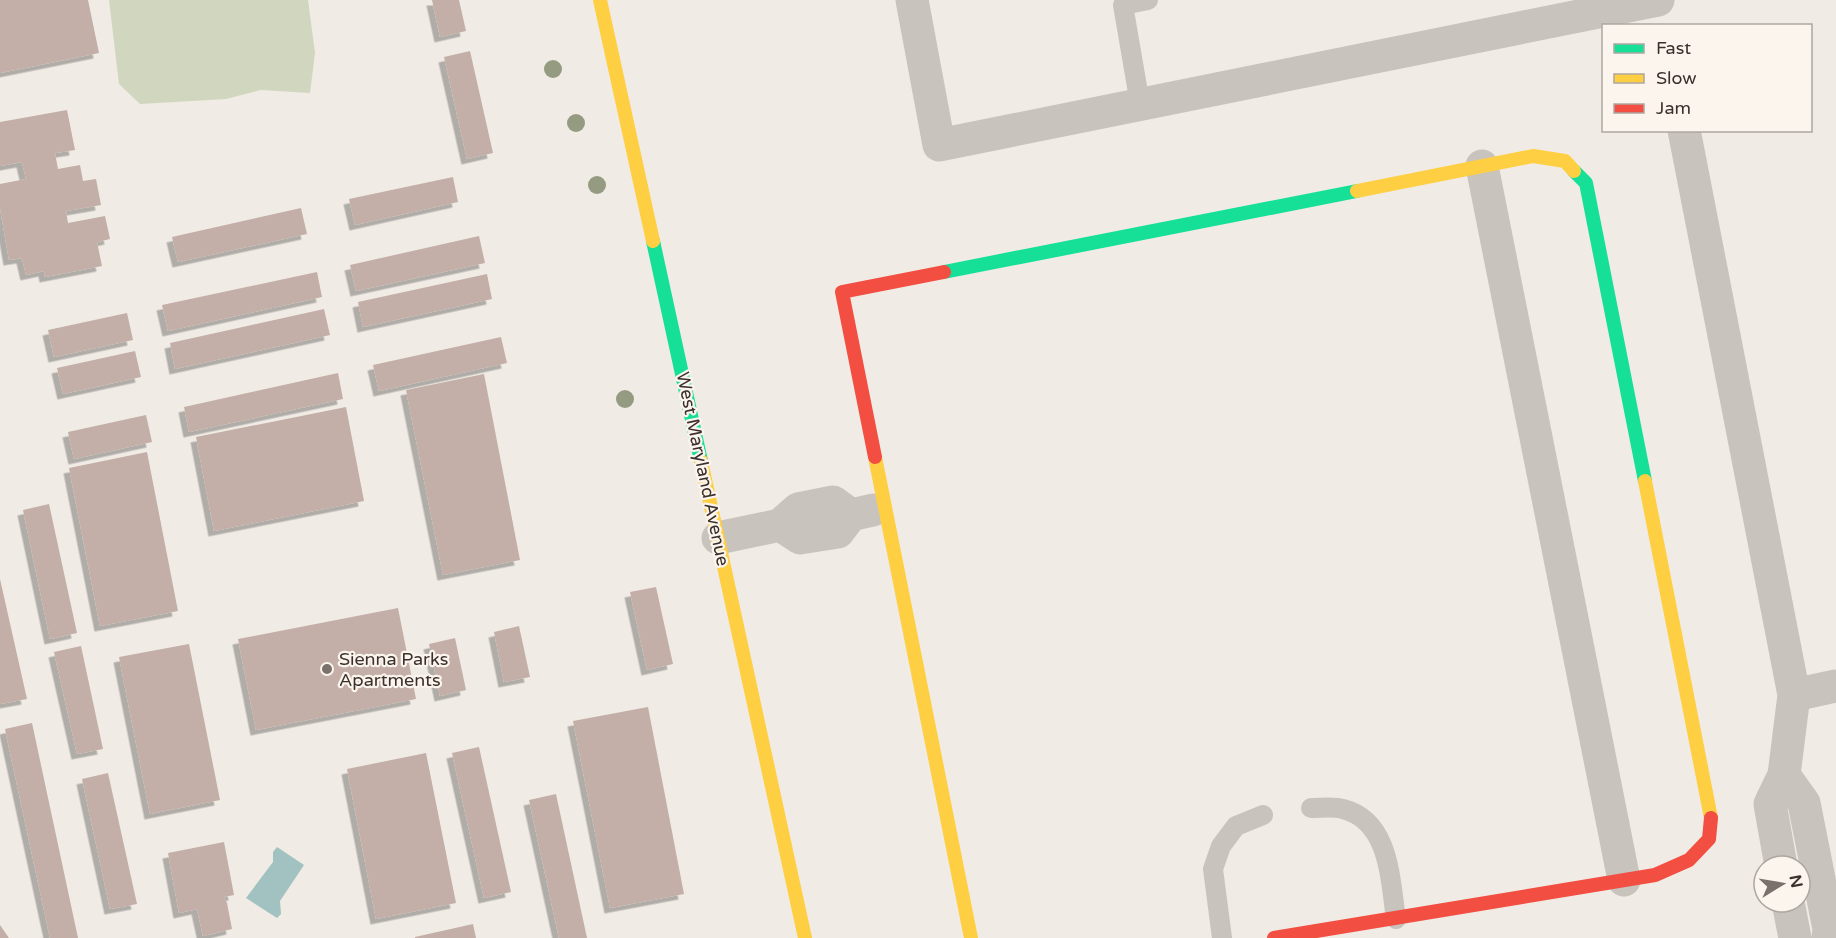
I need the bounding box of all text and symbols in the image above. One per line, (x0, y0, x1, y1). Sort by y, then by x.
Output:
legend (1602, 24, 1812, 132)
text: Fast (1656, 37, 1691, 59)
text: Slow (1656, 67, 1697, 89)
text: Jam (1656, 97, 1691, 119)
street label: West Maryland Avenue (672, 370, 734, 568)
place label: Sienna Parks Apartments (339, 648, 448, 691)
marker: Sienna Parks Apartments (320, 662, 334, 676)
north arrow (1752, 854, 1812, 914)
text: N (1785, 873, 1807, 890)

